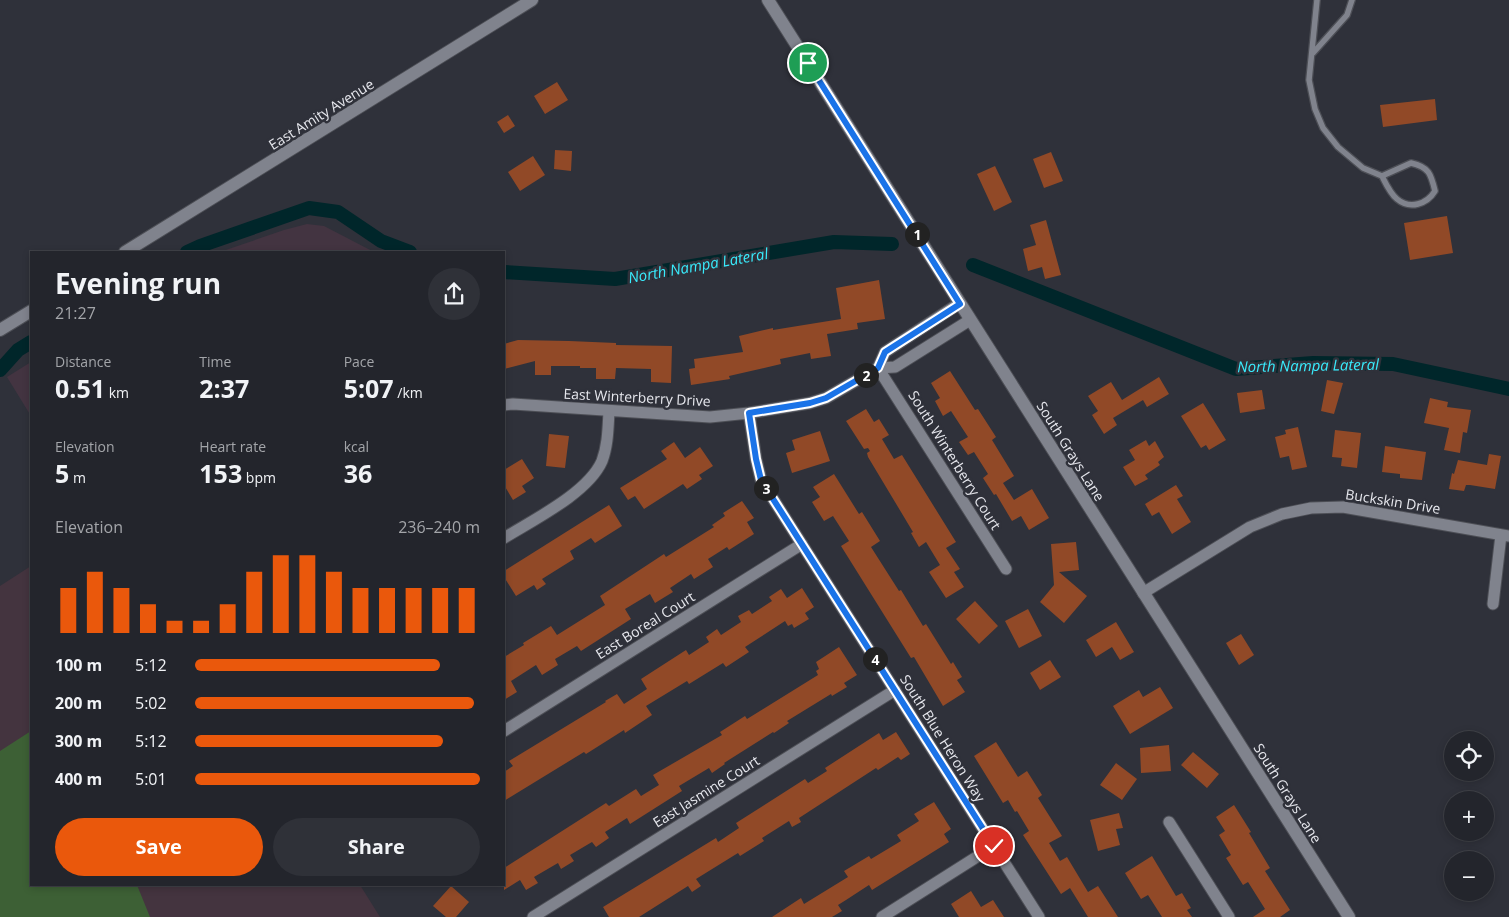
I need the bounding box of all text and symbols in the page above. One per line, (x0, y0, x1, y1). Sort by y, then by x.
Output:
pin (787, 42, 829, 84)
icon: arrive (794, 49, 822, 77)
street label: East Amity Avenue (265, 74, 377, 154)
pin: 1 (904, 222, 930, 246)
text: 1 (913, 225, 922, 244)
water label: North Nampa Lateral (626, 243, 771, 287)
text: Evening run (55, 264, 221, 302)
button: share (428, 268, 480, 320)
text: 21:27 (55, 302, 96, 324)
text: Distance (55, 352, 111, 371)
text: Time (199, 352, 231, 371)
text: Pace (344, 352, 374, 371)
water label: North Nampa Lateral (1237, 354, 1380, 376)
pin: 2 (854, 362, 878, 388)
text: 2 (862, 366, 871, 385)
text: 0.51 (55, 371, 105, 405)
text: 2:37 (199, 371, 249, 405)
text: 5:07 (344, 371, 394, 405)
text: km (105, 383, 129, 402)
text: /km (394, 383, 423, 402)
street label: East Winterberry Drive (563, 384, 711, 410)
street label: South Winterberry Court (904, 387, 1006, 533)
street label: South Grays Lane (1033, 397, 1109, 505)
text: Elevation (55, 437, 114, 456)
text: Heart rate (199, 437, 266, 456)
text: kcal (344, 437, 369, 456)
text: 5 (55, 456, 69, 490)
text: 153 (199, 456, 242, 490)
text: 36 (344, 456, 372, 490)
text: m (69, 468, 86, 487)
text: bpm (242, 468, 276, 487)
pin: 3 (754, 476, 778, 500)
text: 3 (762, 479, 771, 498)
street label: Buckskin Drive (1344, 484, 1442, 518)
text: Elevation (55, 516, 123, 538)
text: 236–240 m (398, 516, 480, 538)
street label: East Boreal Court (592, 587, 698, 663)
pin: 4 (862, 646, 888, 672)
text: 4 (871, 650, 880, 669)
text: 100 m (55, 654, 102, 676)
text: 5:12 (135, 654, 167, 676)
street label: South Blue Heron Way (896, 671, 990, 806)
text: 200 m (55, 692, 102, 714)
text: 5:02 (135, 692, 167, 714)
text: 300 m (55, 730, 102, 752)
text: 5:12 (135, 730, 167, 752)
map controls (1444, 731, 1494, 901)
button: locate (1444, 731, 1494, 781)
street label: South Grays Lane (1250, 739, 1326, 847)
street label: East Jasmine Court (649, 751, 763, 831)
text: 400 m (55, 768, 102, 790)
text: 5:01 (135, 768, 167, 790)
button: + (1444, 791, 1494, 841)
button: Save (55, 818, 263, 876)
button: Share (273, 818, 480, 876)
pin (973, 825, 1015, 867)
icon: check (980, 832, 1008, 860)
button: − (1444, 851, 1494, 901)

